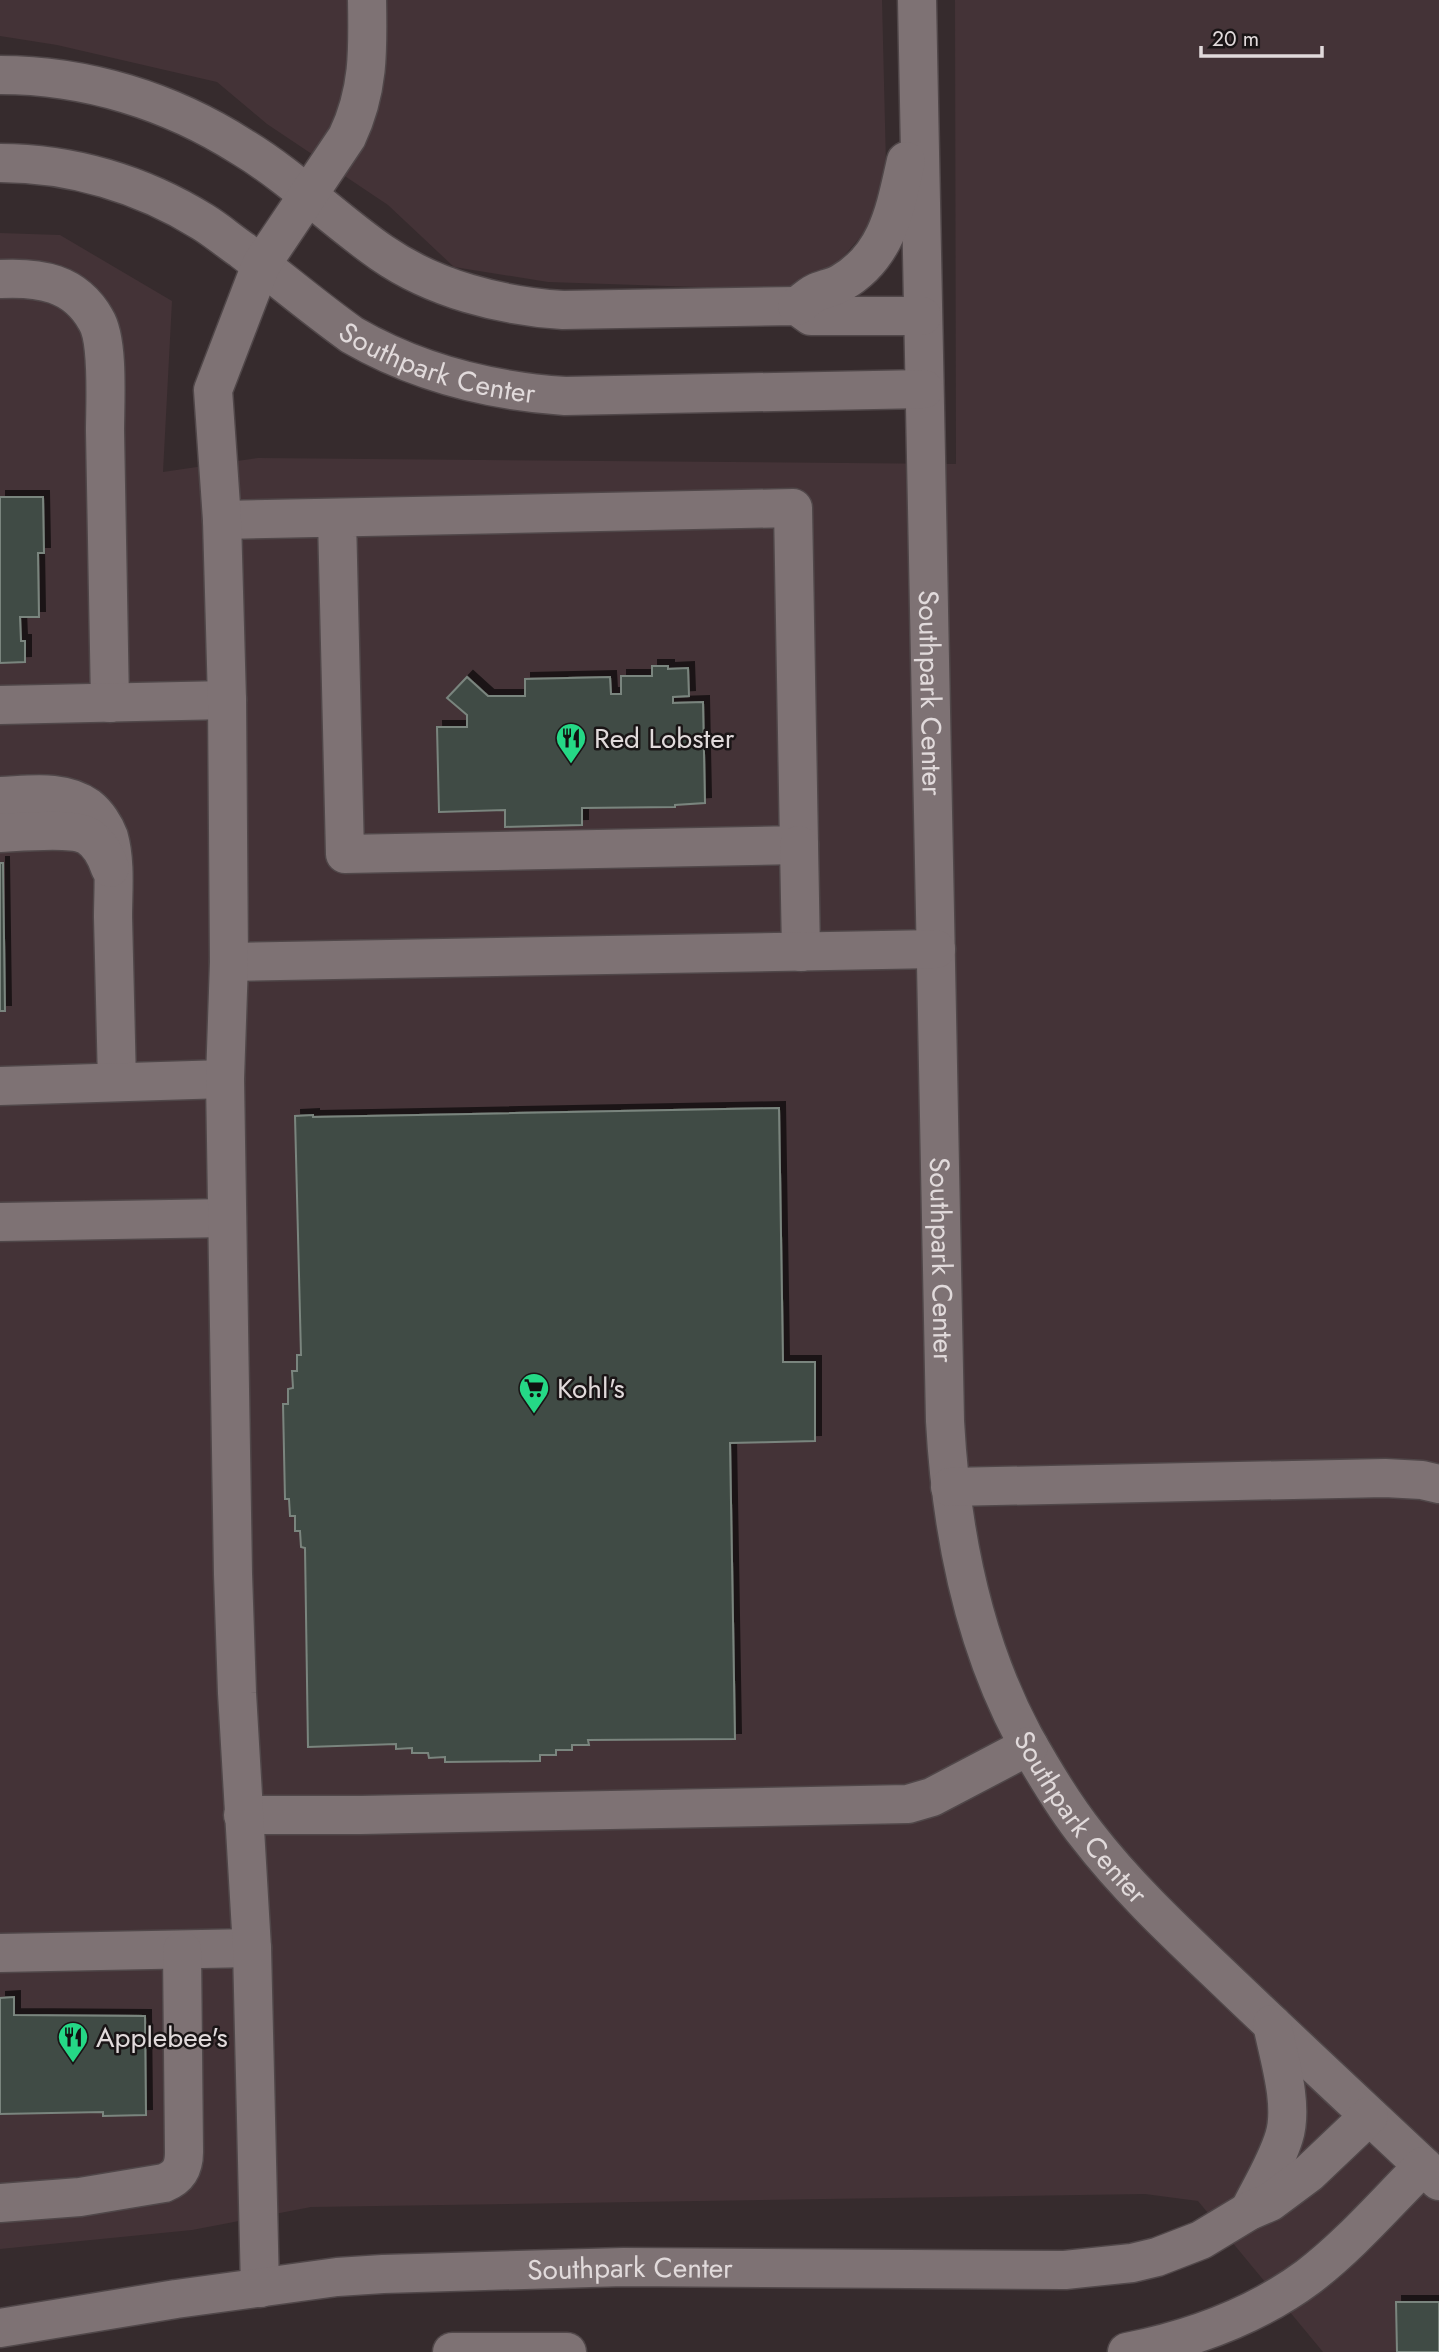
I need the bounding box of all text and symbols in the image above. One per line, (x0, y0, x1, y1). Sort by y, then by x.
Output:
scale bar (1201, 14, 1322, 58)
text: 20 m (1212, 24, 1259, 54)
street label: Southpark Center (330, 312, 538, 414)
street label: Southpark Center (908, 590, 953, 796)
place label: Red Lobster (594, 718, 735, 759)
restaurant icon: Red Lobster (554, 721, 588, 765)
street label: Southpark Center (919, 1157, 964, 1363)
place label: Kohl's (557, 1368, 625, 1409)
supermarket icon: Kohl's (517, 1371, 551, 1415)
street label: Southpark Center (1004, 1723, 1157, 1914)
place label: Applebee's (96, 2017, 228, 2058)
restaurant icon: Applebee's (56, 2020, 90, 2064)
street label: Southpark Center (527, 2247, 733, 2291)

